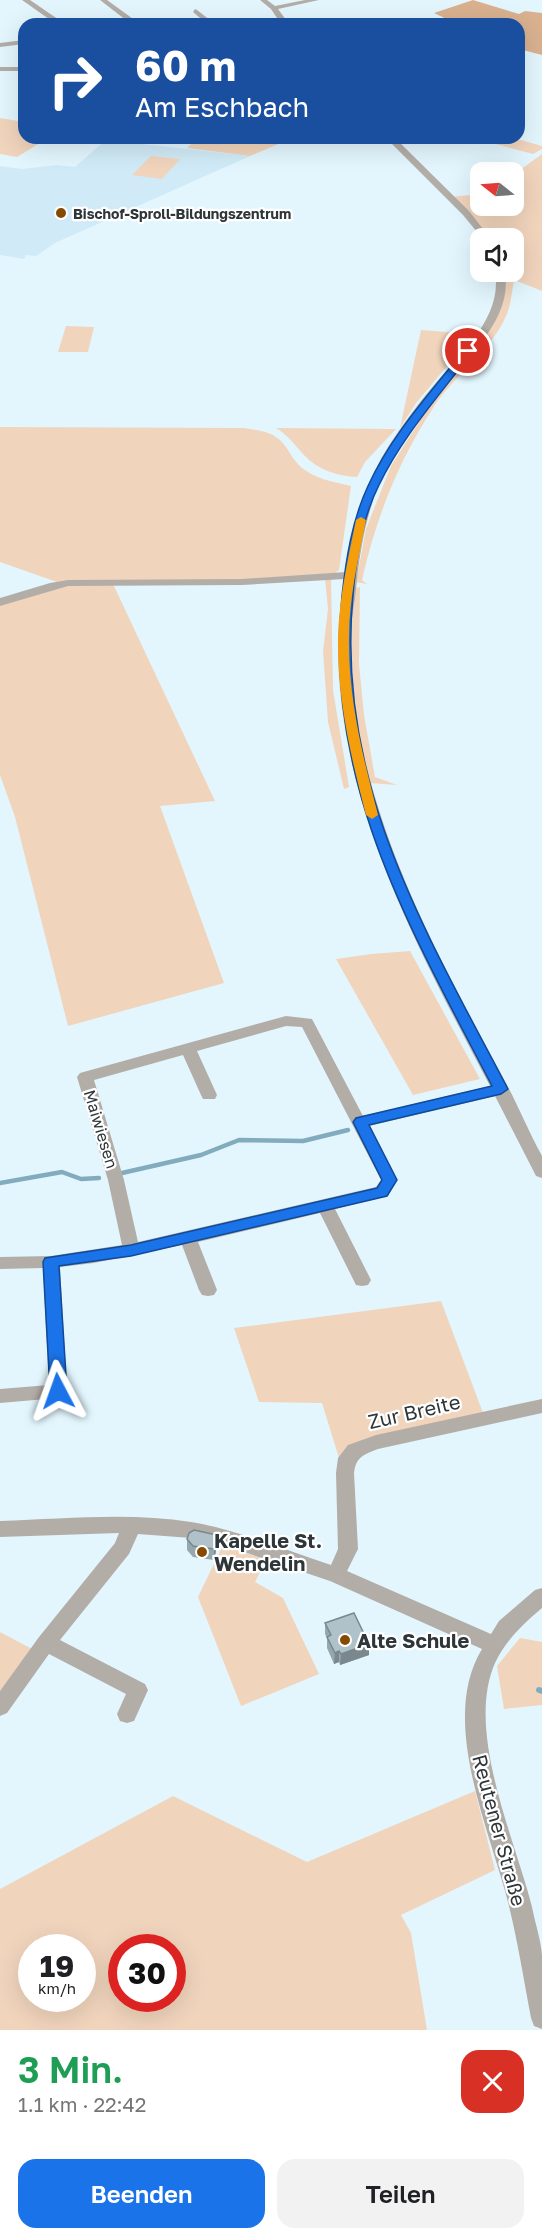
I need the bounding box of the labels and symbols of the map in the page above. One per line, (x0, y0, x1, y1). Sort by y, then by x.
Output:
north arrow (470, 162, 524, 216)
place label: Bischof-Sproll-Bildungszentrum (73, 205, 291, 222)
marker: Bischof-Sproll-Bildungszentrum (54, 206, 68, 220)
pin (442, 325, 493, 376)
street label: Maiwiesen (80, 1087, 122, 1171)
position arrow (26, 1359, 90, 1423)
street label: Zur Breite (365, 1389, 463, 1433)
place label: Kapelle St. Wendelin (214, 1528, 322, 1575)
marker: Kapelle St. Wendelin (195, 1545, 209, 1559)
place label: Alte Schule (357, 1628, 470, 1652)
marker: Alte Schule (338, 1633, 352, 1647)
street label: Reutener Straße (468, 1752, 532, 1908)
speed limit sign: 30 (108, 1934, 186, 2012)

